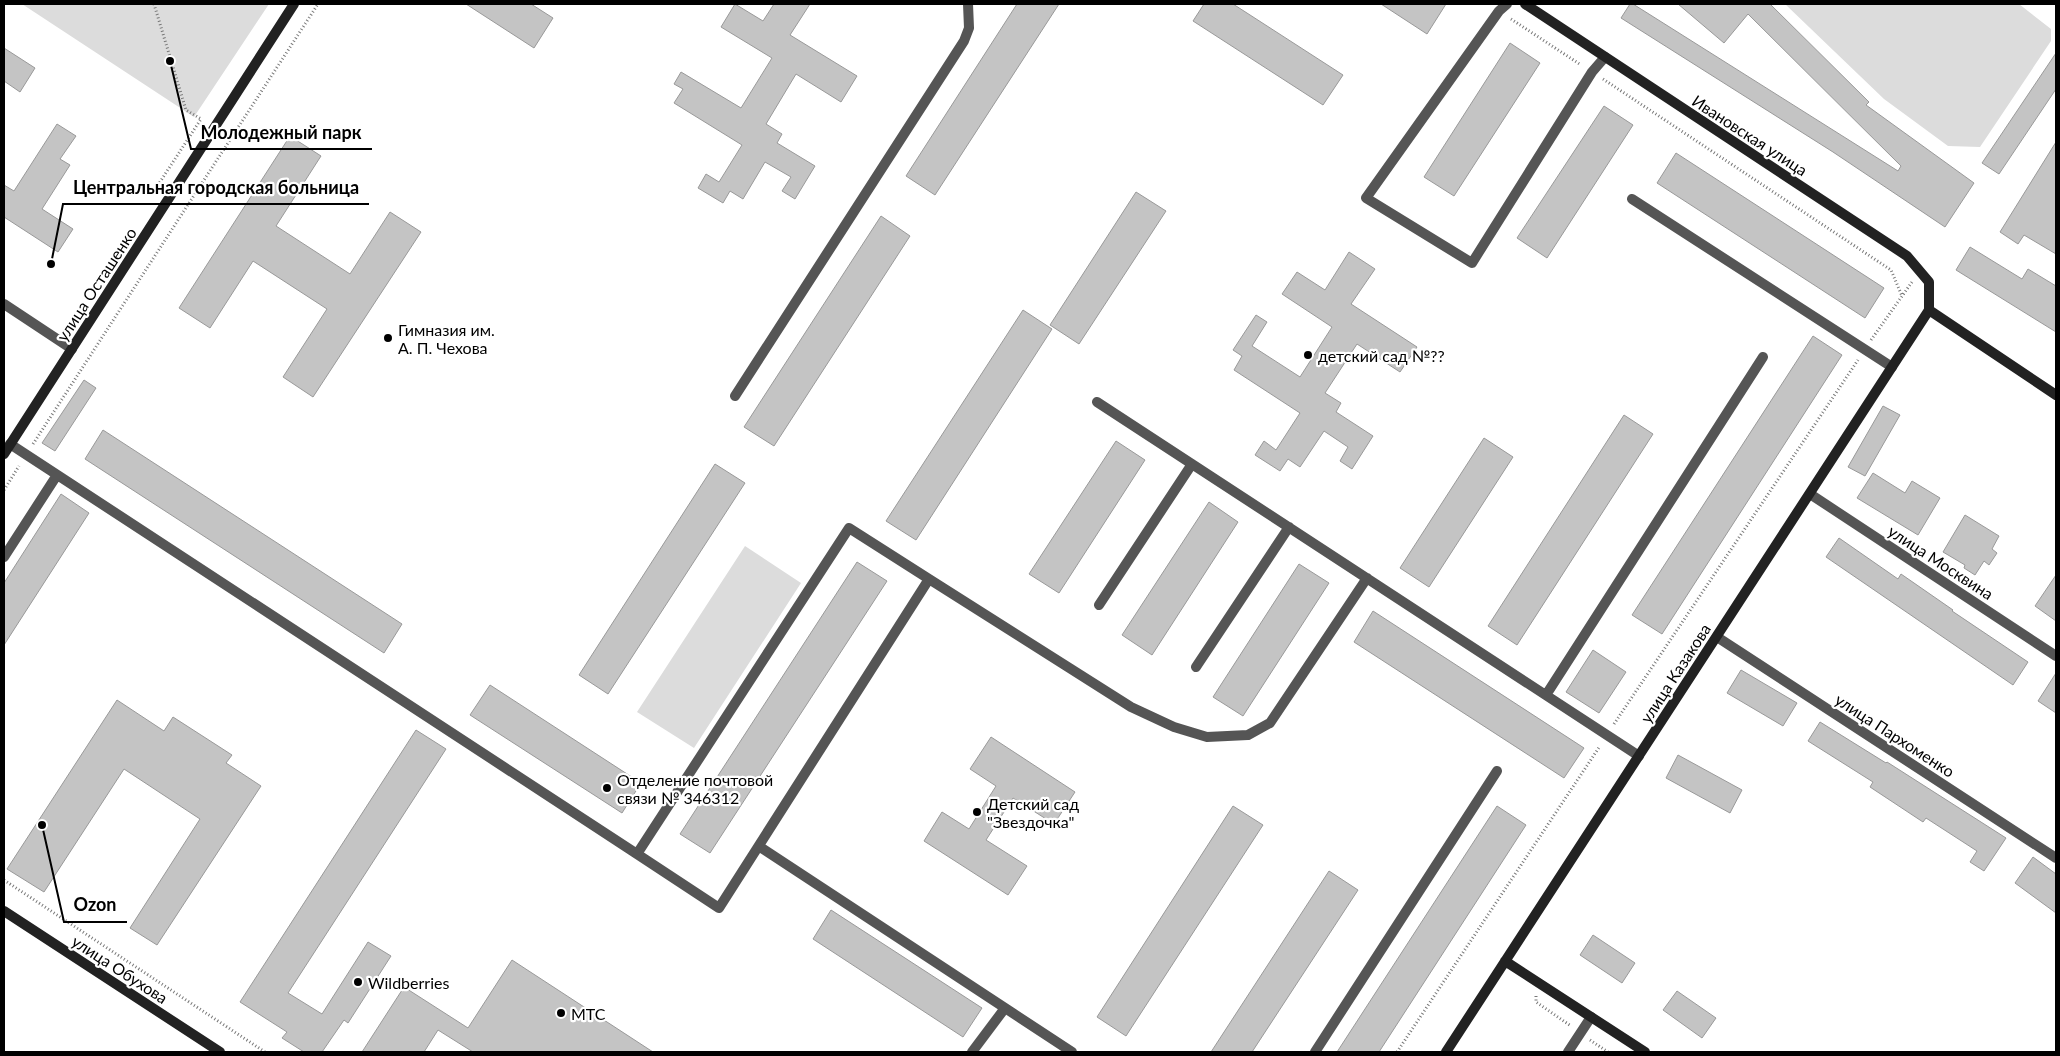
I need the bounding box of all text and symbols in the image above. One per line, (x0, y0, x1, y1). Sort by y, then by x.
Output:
street label: Ивановская улица (1689, 91, 1811, 179)
callout: Молодежный парк (191, 116, 372, 149)
text: Молодежный парк (200, 121, 362, 143)
callout: Центральная городская больница (63, 171, 369, 204)
text: Центральная городская больница (73, 176, 359, 198)
street label: улица Осташенко (52, 224, 140, 344)
place label: Гимназия им. А. П. Чехова (398, 320, 495, 357)
marker: Гимназия им. А. П. Чехова (382, 332, 394, 344)
place label: детский сад №?? (1318, 346, 1445, 365)
marker: детский сад №?? (1302, 349, 1314, 361)
street label: улица Москвина (1885, 521, 1997, 603)
street label: улица Казакова (1636, 620, 1714, 726)
street label: улица Пархоменко (1832, 689, 1958, 781)
place label: Отделение почтовой связи № 346312 (617, 770, 773, 807)
marker: Отделение почтовой связи № 346312 (601, 782, 613, 794)
place label: Детский сад "Звездочка" (987, 794, 1079, 831)
marker: Детский сад "Звездочка" (971, 806, 983, 818)
callout: Ozon (64, 889, 127, 922)
text: Ozon (74, 893, 116, 915)
street label: улица Обухова (69, 931, 171, 1007)
place label: Wildberries (368, 973, 449, 992)
marker: Wildberries (352, 976, 364, 988)
place label: МТС (571, 1004, 606, 1023)
marker: МТС (555, 1007, 567, 1019)

